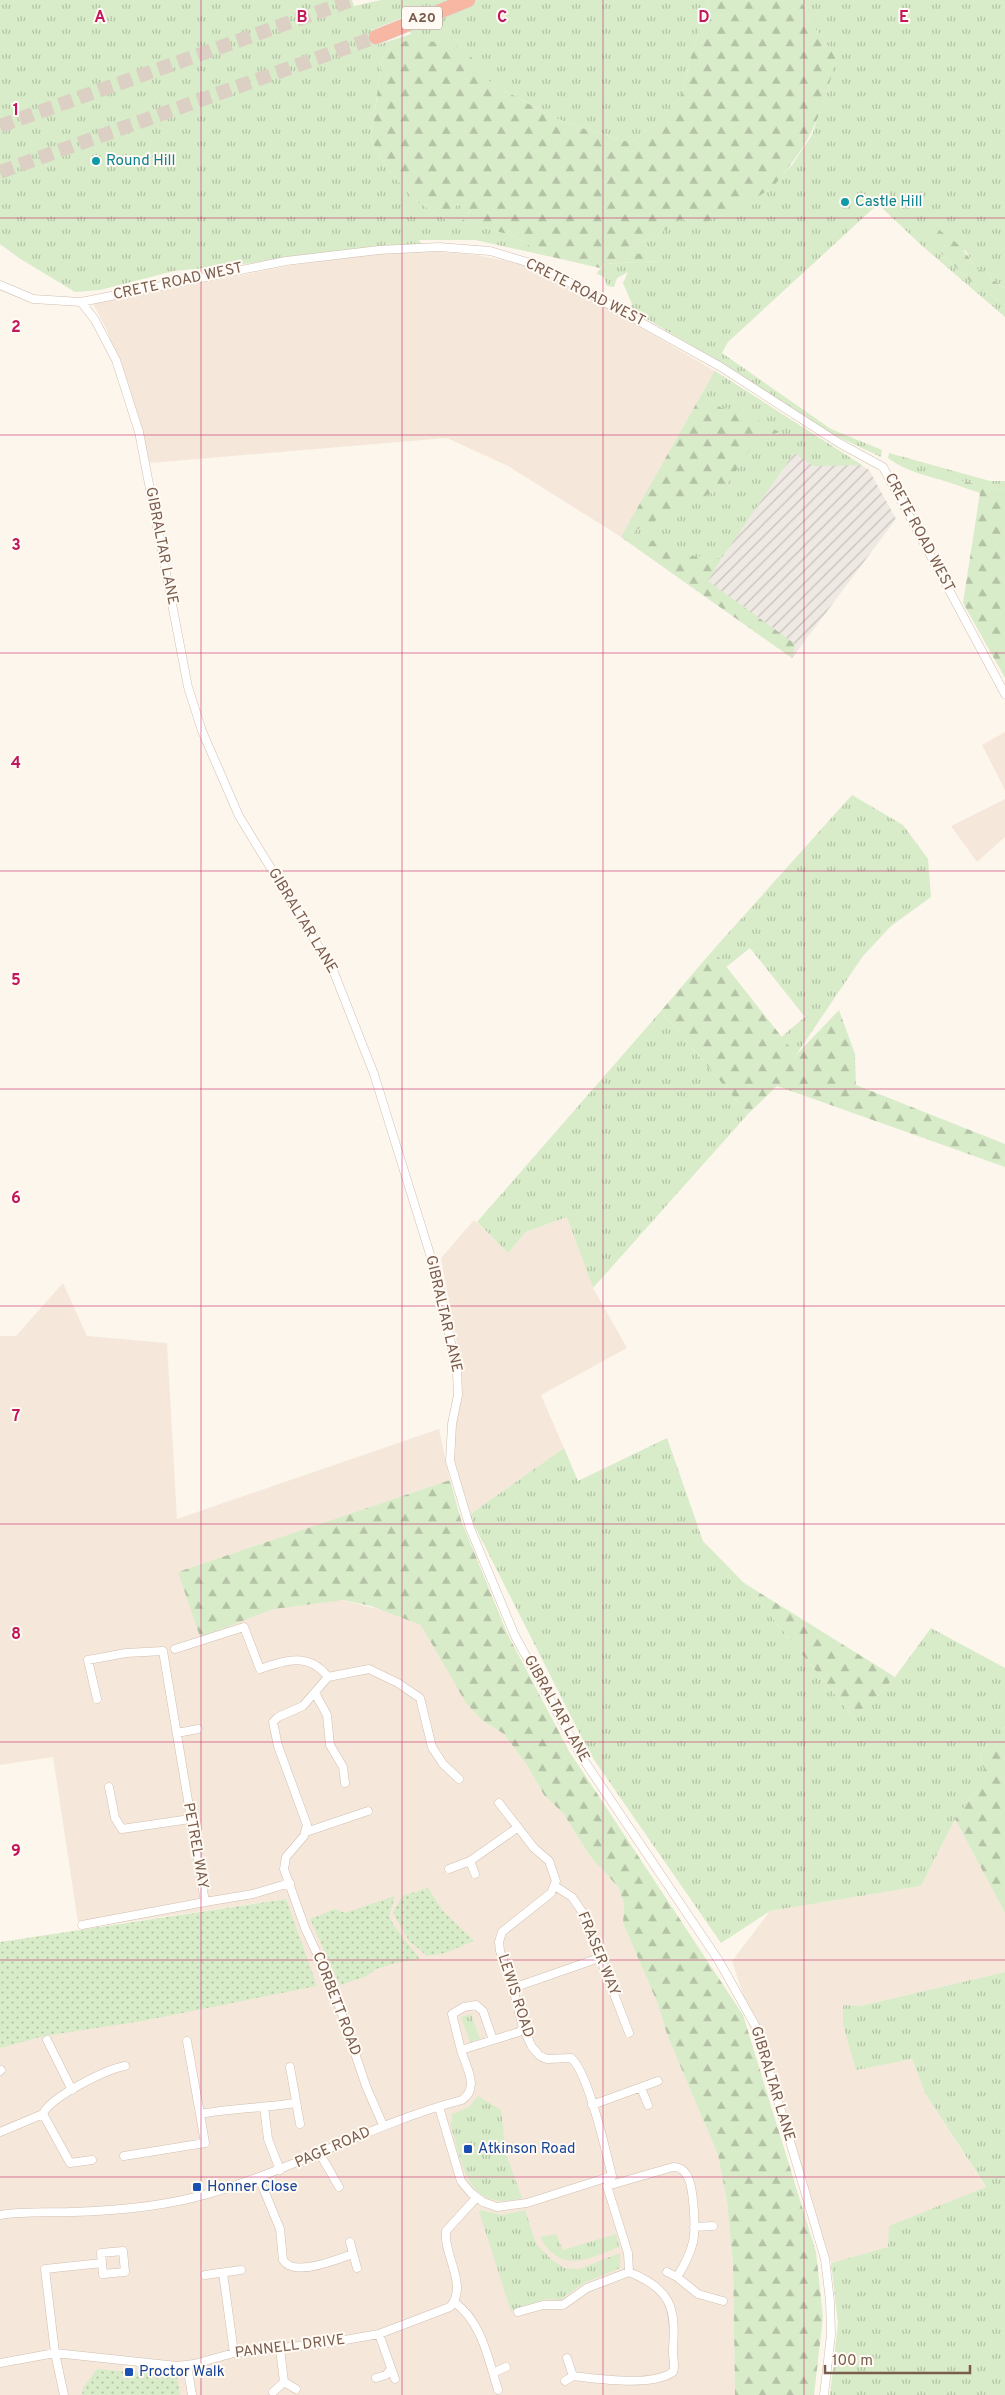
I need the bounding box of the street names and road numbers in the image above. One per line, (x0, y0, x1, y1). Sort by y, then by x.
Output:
road number: A20 (402, 7, 442, 30)
street label: CRETE ROAD WEST (522, 255, 648, 331)
street label: CRETE ROAD WEST (111, 259, 245, 305)
street label: CRETE ROAD WEST (880, 470, 958, 596)
street label: GIBRALTAR LANE (140, 486, 182, 606)
street label: GIBRALTAR LANE (263, 865, 341, 977)
street label: GIBRALTAR LANE (420, 1254, 466, 1374)
street label: GIBRALTAR LANE (519, 1652, 593, 1766)
street label: PETREL WAY (178, 1801, 212, 1891)
street label: FRASER WAY (572, 1909, 624, 1999)
street label: CORBETT ROAD (307, 1949, 365, 2059)
street label: LEWIS ROAD (493, 1952, 537, 2040)
street label: GIBRALTAR LANE (745, 2024, 799, 2144)
street label: PAGE ROAD (292, 2123, 374, 2173)
street label: PANNELL DRIVE (234, 2331, 346, 2363)

